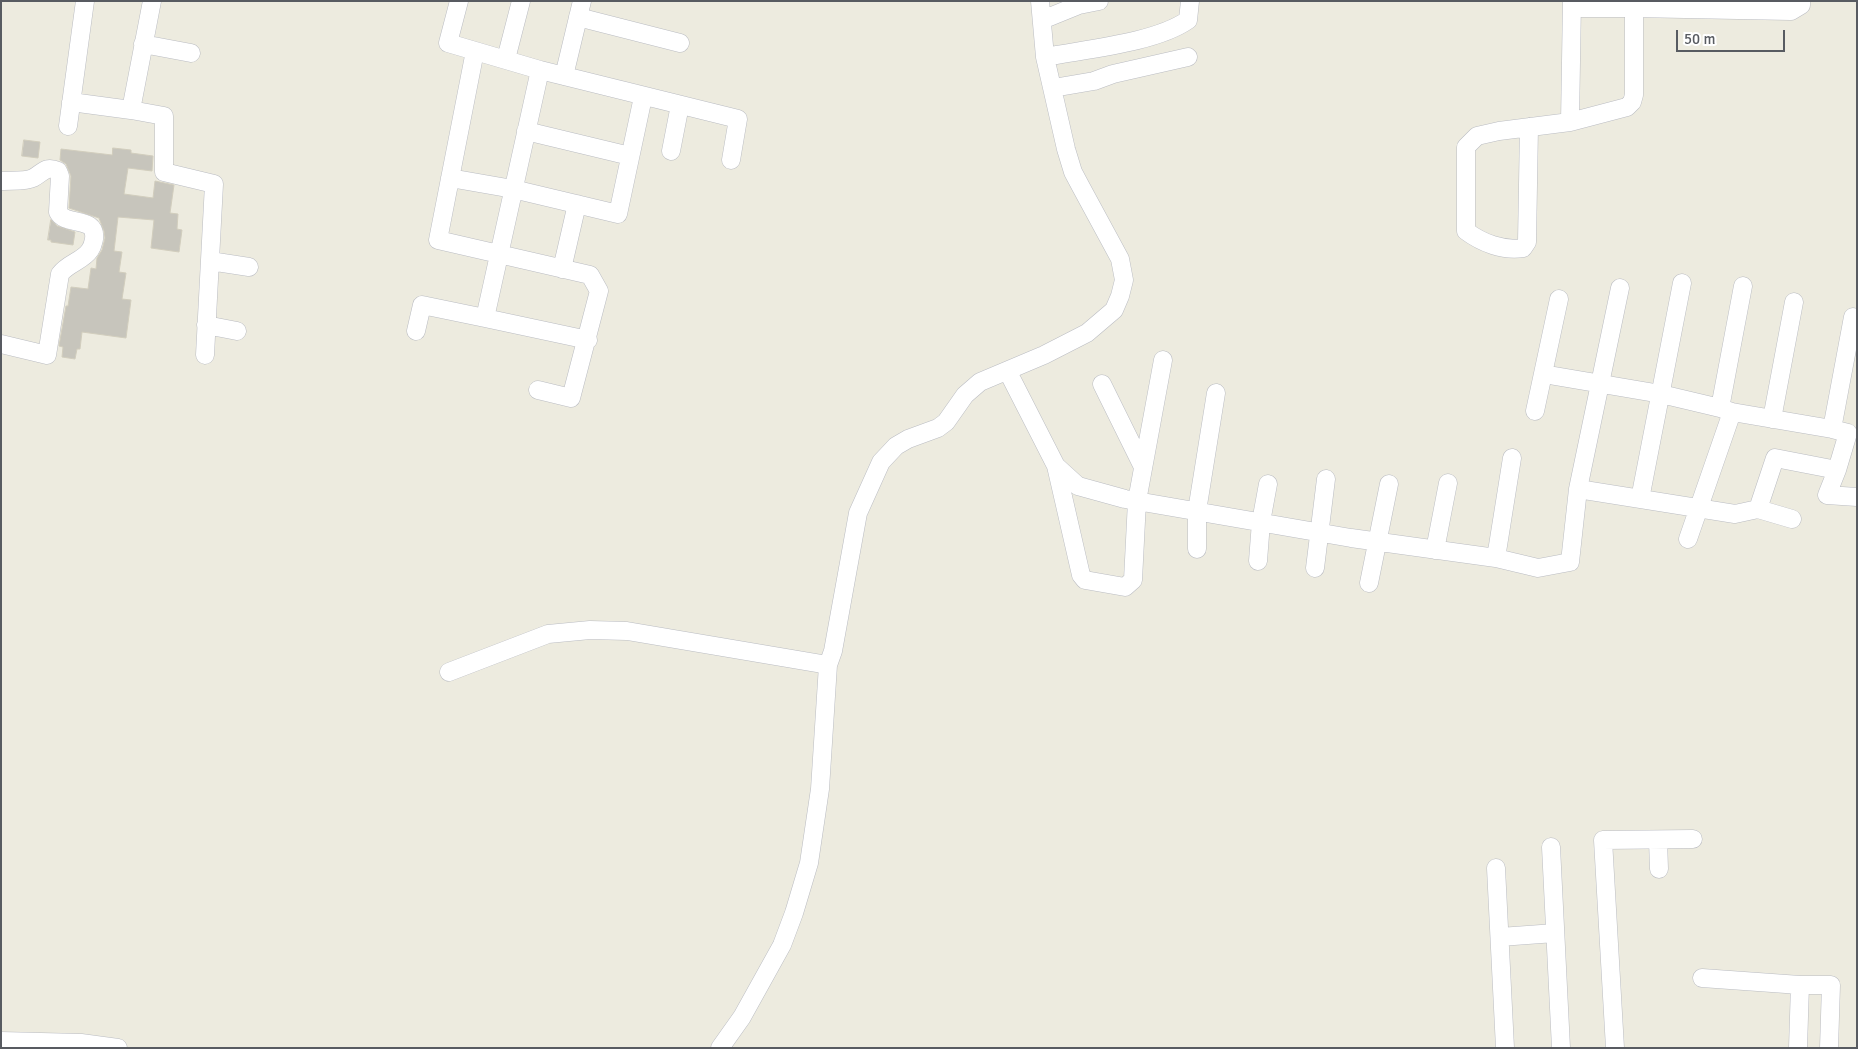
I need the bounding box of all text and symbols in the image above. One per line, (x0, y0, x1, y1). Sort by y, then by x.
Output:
scale bar (1678, 20, 1787, 52)
text: 50 m (1684, 30, 1715, 48)

